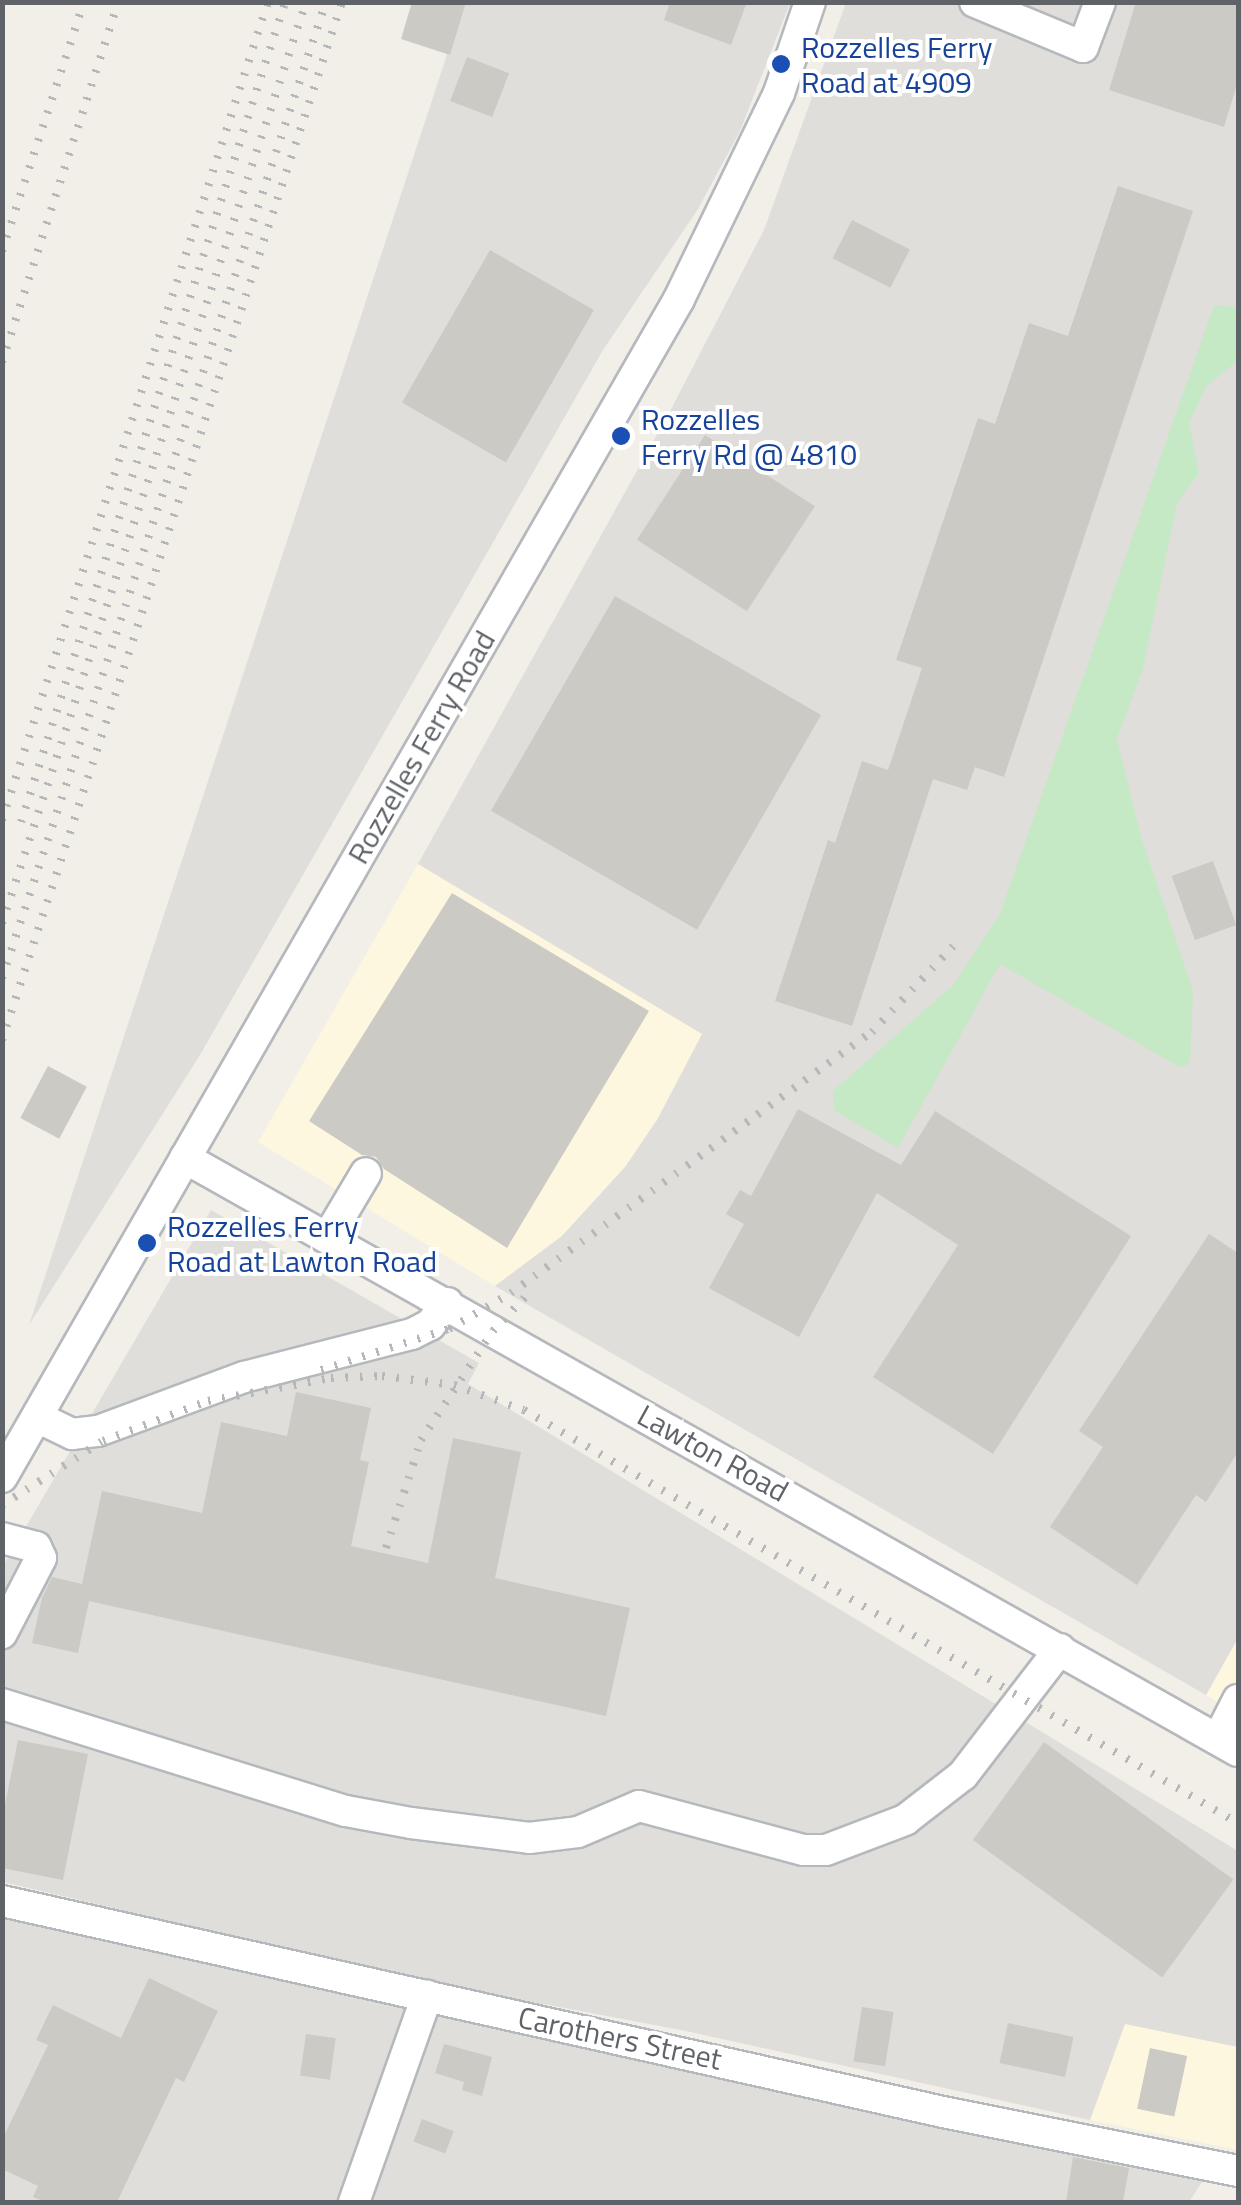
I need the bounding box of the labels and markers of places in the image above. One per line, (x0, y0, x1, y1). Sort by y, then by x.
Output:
place label: Rozzelles Ferry Road at 4909 (801, 29, 993, 100)
marker: Rozzelles Ferry Road at 4909 (770, 53, 792, 75)
place label: Rozzelles Ferry Rd @ 4810 (641, 401, 857, 472)
marker: Rozzelles Ferry Rd @ 4810 (610, 425, 632, 447)
place label: Rozzelles Ferry Road at Lawton Road (167, 1208, 437, 1278)
marker: Rozzelles Ferry Road at Lawton Road (136, 1232, 158, 1254)

